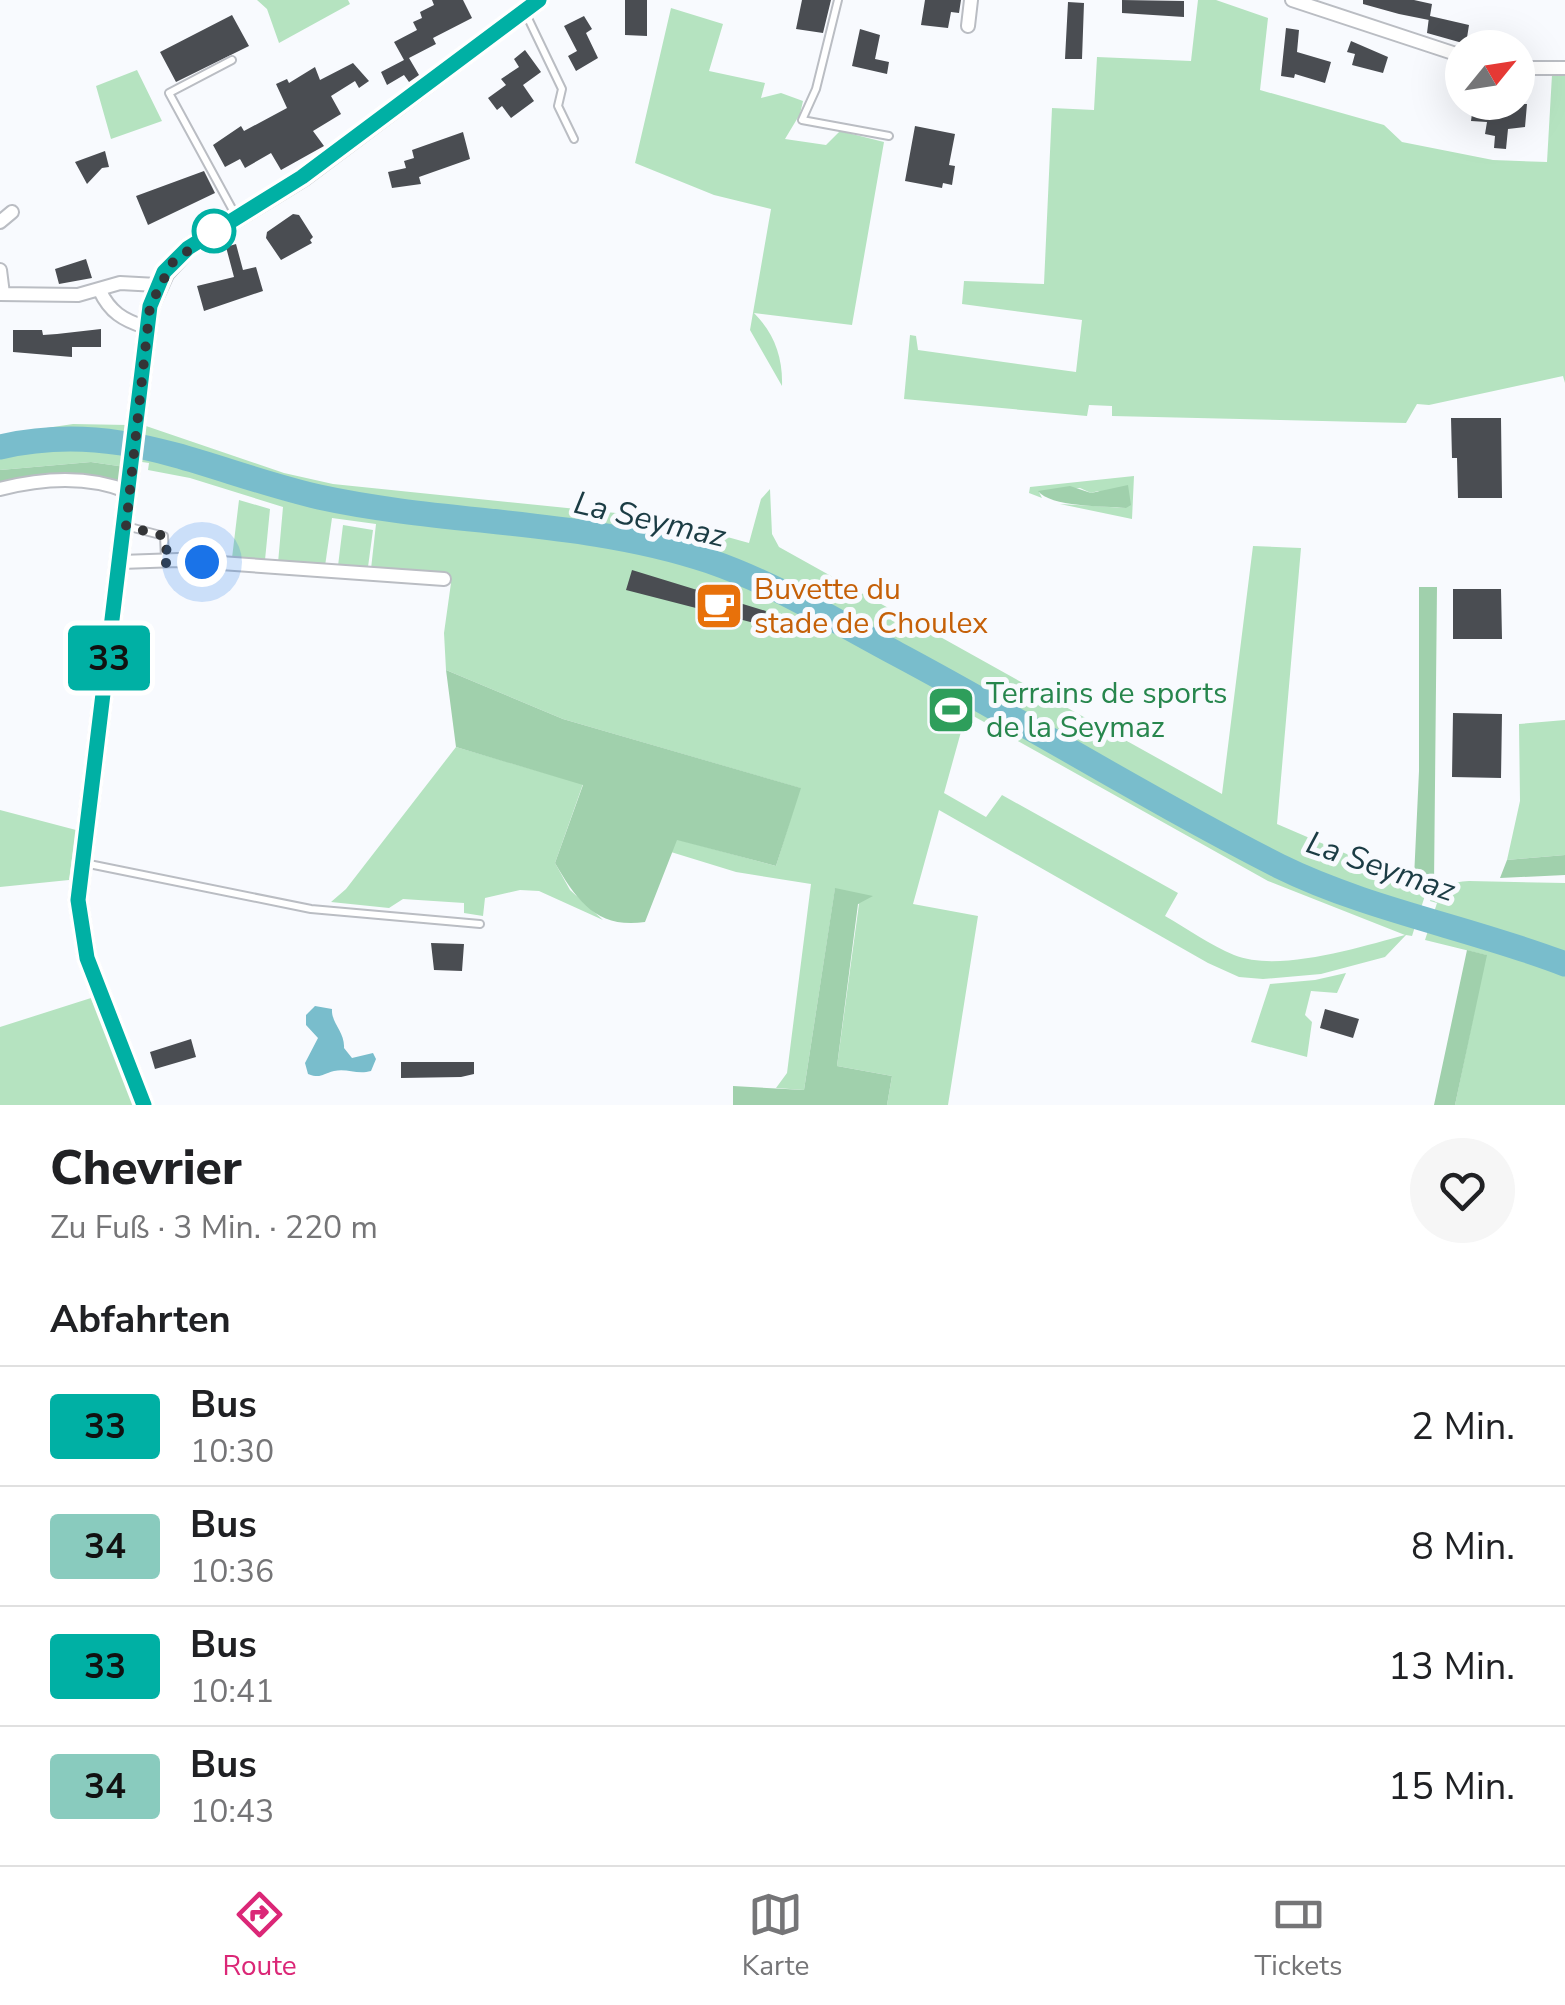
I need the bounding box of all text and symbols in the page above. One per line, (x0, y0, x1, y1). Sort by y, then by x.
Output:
north arrow (1445, 30, 1535, 120)
map controls (1445, 30, 1535, 120)
unlabelled marker (193, 210, 235, 252)
water label: La Seymaz (570, 481, 730, 558)
your location (177, 537, 227, 587)
place label: Buvette du stade de Choulex (754, 569, 988, 644)
cafe icon: Buvette du stade de Choulex (693, 580, 745, 632)
line badge: 33 (64, 626, 154, 690)
text: 33 (88, 635, 130, 682)
place label: Terrains de sports de la Seymaz (986, 673, 1227, 748)
sports icon: Terrains de sports de la Seymaz (925, 684, 977, 736)
water label: La Seymaz (1301, 821, 1461, 912)
text: Chevrier (50, 1135, 242, 1201)
button: heart (1410, 1138, 1515, 1243)
text: Zu Fuß · 3 Min. · 220 m (50, 1206, 378, 1249)
text: Abfahrten (50, 1294, 231, 1345)
text: Bus (190, 1379, 257, 1430)
text: 2 Min. (1411, 1401, 1515, 1452)
text: 33 (84, 1403, 126, 1450)
text: 10:30 (190, 1430, 274, 1473)
text: Bus (190, 1499, 257, 1550)
text: 8 Min. (1411, 1521, 1515, 1572)
text: 34 (84, 1523, 126, 1570)
text: 10:36 (190, 1550, 274, 1593)
text: Bus (190, 1619, 257, 1670)
text: 13 Min. (1388, 1641, 1515, 1692)
text: 33 (84, 1643, 126, 1690)
text: 10:41 (190, 1670, 274, 1713)
text: Bus (190, 1739, 257, 1790)
text: 15 Min. (1388, 1761, 1515, 1812)
text: 34 (84, 1763, 126, 1810)
text: 10:43 (190, 1790, 274, 1833)
tab: Route (222, 1887, 297, 1985)
tab: Karte (742, 1887, 809, 1985)
tab: Tickets (1254, 1887, 1343, 1985)

